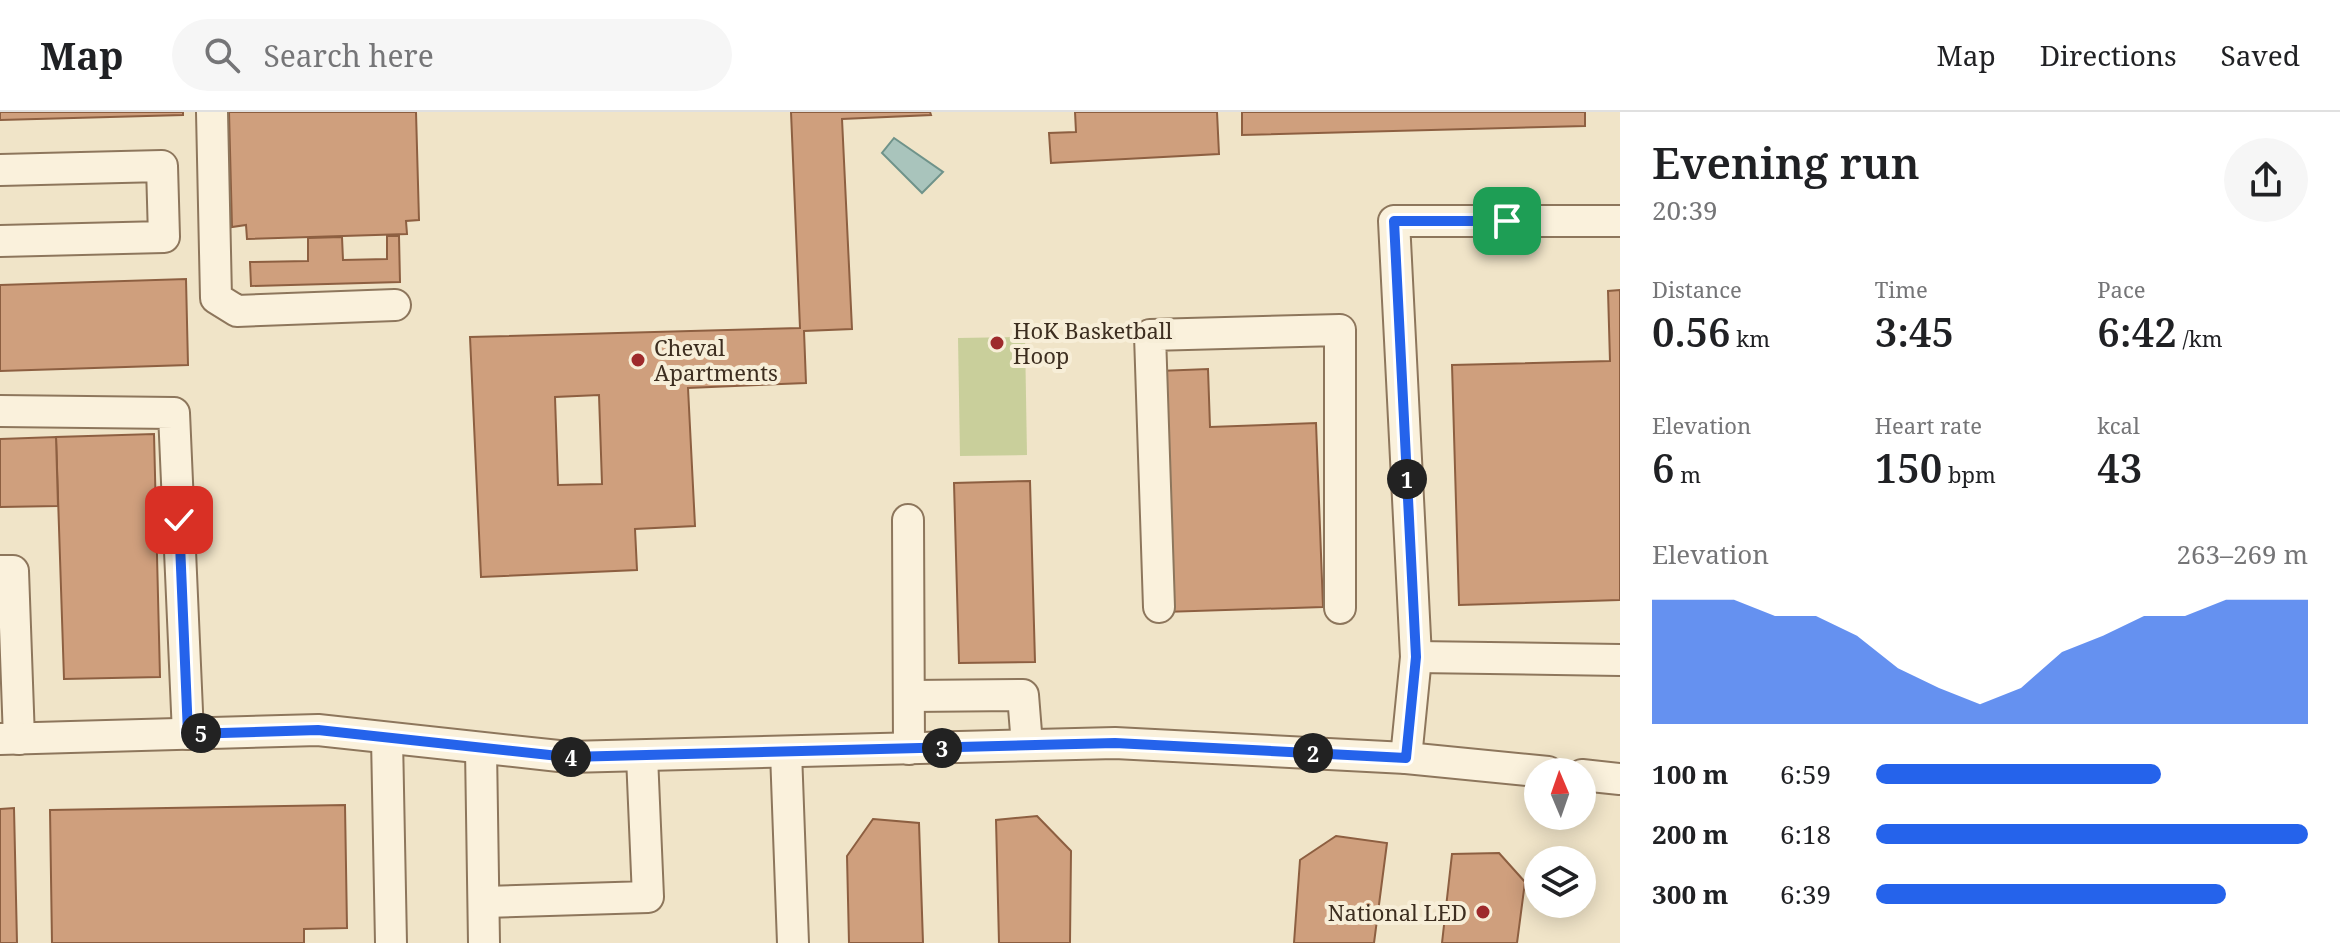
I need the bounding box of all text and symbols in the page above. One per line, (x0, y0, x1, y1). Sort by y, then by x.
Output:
search box (172, 19, 732, 91)
text: Map (40, 29, 124, 81)
icon: search (200, 33, 244, 77)
text: Search here (264, 35, 434, 76)
text: Map (1936, 36, 1996, 74)
text: Directions (2040, 36, 2177, 74)
text: Saved (2221, 36, 2300, 74)
text: Evening run (1652, 132, 1920, 192)
button: share (2224, 138, 2308, 222)
pin (1473, 187, 1541, 255)
text: 20:39 (1652, 192, 1718, 228)
icon: arrive (1485, 199, 1529, 243)
text: Distance (1652, 274, 1742, 304)
text: Time (1875, 274, 1928, 304)
text: Pace (2097, 274, 2146, 304)
text: 0.56 (1652, 304, 1731, 359)
text: 3:45 (1875, 304, 1954, 359)
text: 6:42 (2097, 304, 2177, 359)
place label: HoK Basketball Hoop (1013, 315, 1173, 370)
text: km (1731, 323, 1770, 353)
text: /km (2177, 323, 2223, 353)
place label: Cheval Apartments (654, 332, 778, 387)
marker: HoK Basketball Hoop (988, 334, 1006, 352)
marker: Cheval Apartments (629, 351, 647, 369)
text: Elevation (1652, 410, 1751, 440)
text: Heart rate (1875, 410, 1982, 440)
text: kcal (2097, 410, 2140, 440)
text: 6 (1652, 440, 1675, 495)
text: 150 (1875, 440, 1942, 495)
text: 43 (2097, 440, 2142, 495)
pin: 1 (1387, 459, 1427, 499)
text: m (1675, 459, 1701, 489)
text: bpm (1942, 459, 1996, 489)
text: 1 (1401, 464, 1413, 494)
pin (145, 486, 213, 554)
icon: check (157, 498, 201, 542)
text: Elevation (1652, 536, 1769, 572)
text: 263–269 m (2176, 536, 2308, 572)
pin: 5 (181, 713, 221, 753)
text: 5 (195, 718, 207, 748)
pin: 3 (922, 728, 962, 768)
text: 3 (936, 733, 948, 763)
pin: 2 (1293, 733, 1333, 773)
pin: 4 (551, 737, 591, 777)
text: 2 (1307, 738, 1319, 768)
text: 4 (565, 742, 577, 772)
text: 100 m (1652, 756, 1728, 792)
text: 6:59 (1780, 756, 1831, 792)
north arrow (1524, 758, 1596, 830)
map controls (1524, 758, 1596, 918)
text: 200 m (1652, 816, 1728, 852)
text: 6:18 (1780, 816, 1831, 852)
button: layers (1524, 846, 1596, 918)
text: 300 m (1652, 876, 1728, 912)
text: 6:39 (1780, 876, 1831, 912)
place label: National LED (1328, 897, 1467, 927)
marker: National LED (1474, 903, 1492, 921)

